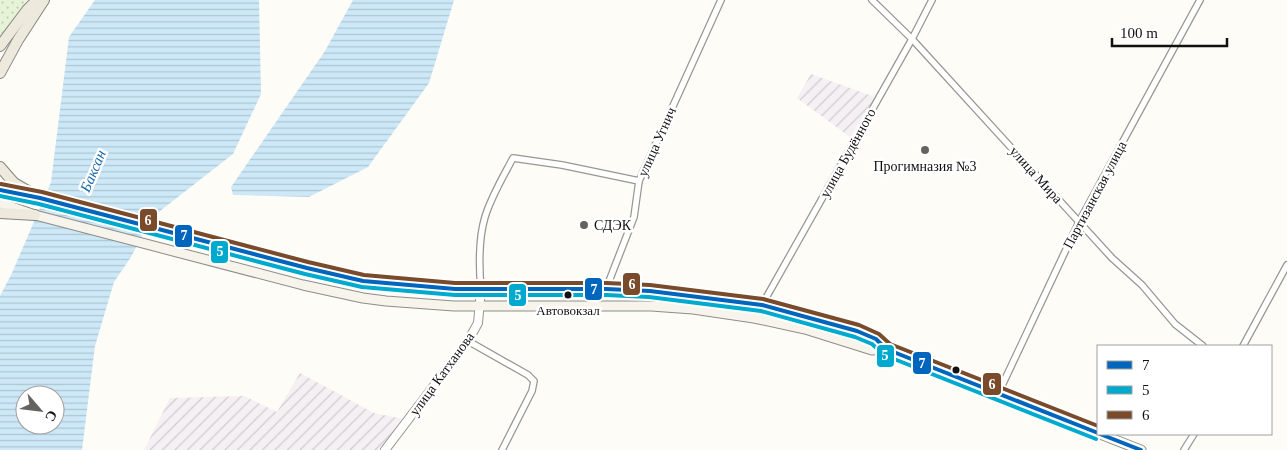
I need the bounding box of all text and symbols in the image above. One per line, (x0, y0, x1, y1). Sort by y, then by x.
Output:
scale bar (1112, 15, 1227, 47)
text: 100 m (1120, 25, 1158, 41)
street label: улица Угнич (635, 105, 679, 179)
street label: улица Будённого (817, 106, 879, 200)
street label: Партизанская улица (1060, 138, 1130, 251)
marker: Прогимназия №3 (919, 144, 931, 156)
street label: улица Мира (1007, 144, 1066, 207)
water label: Баксан (77, 148, 109, 195)
place label: Прогимназия №3 (873, 159, 977, 174)
line badge: 6 (139, 208, 158, 232)
text: 6 (145, 213, 152, 228)
place label: СДЭК (594, 218, 632, 233)
marker: СДЭК (578, 219, 590, 231)
line badge: 7 (174, 224, 193, 248)
text: 7 (181, 228, 188, 243)
line badge: 5 (210, 240, 229, 264)
text: 5 (217, 244, 224, 259)
line badge: 6 (622, 272, 641, 296)
line badge: 7 (584, 277, 603, 301)
text: 6 (629, 277, 636, 292)
text: 7 (591, 282, 598, 297)
line badge: 5 (508, 283, 527, 307)
text: 5 (515, 288, 522, 303)
marker: Автовокзал (563, 290, 573, 300)
place label: Автовокзал (536, 303, 600, 318)
street label: улица Катханова (407, 329, 478, 419)
line badge: 5 (876, 344, 895, 368)
legend (1097, 345, 1272, 435)
text: 5 (882, 348, 889, 363)
line badge: 7 (912, 351, 932, 375)
text: 7 (919, 356, 926, 371)
text: 7 (1142, 357, 1150, 373)
unlabelled marker (951, 365, 961, 375)
line badge: 6 (982, 372, 1002, 396)
text: 6 (989, 377, 996, 392)
text: 5 (1142, 382, 1150, 398)
north arrow (15, 385, 65, 435)
text: 6 (1142, 407, 1150, 423)
text: С (42, 408, 60, 424)

